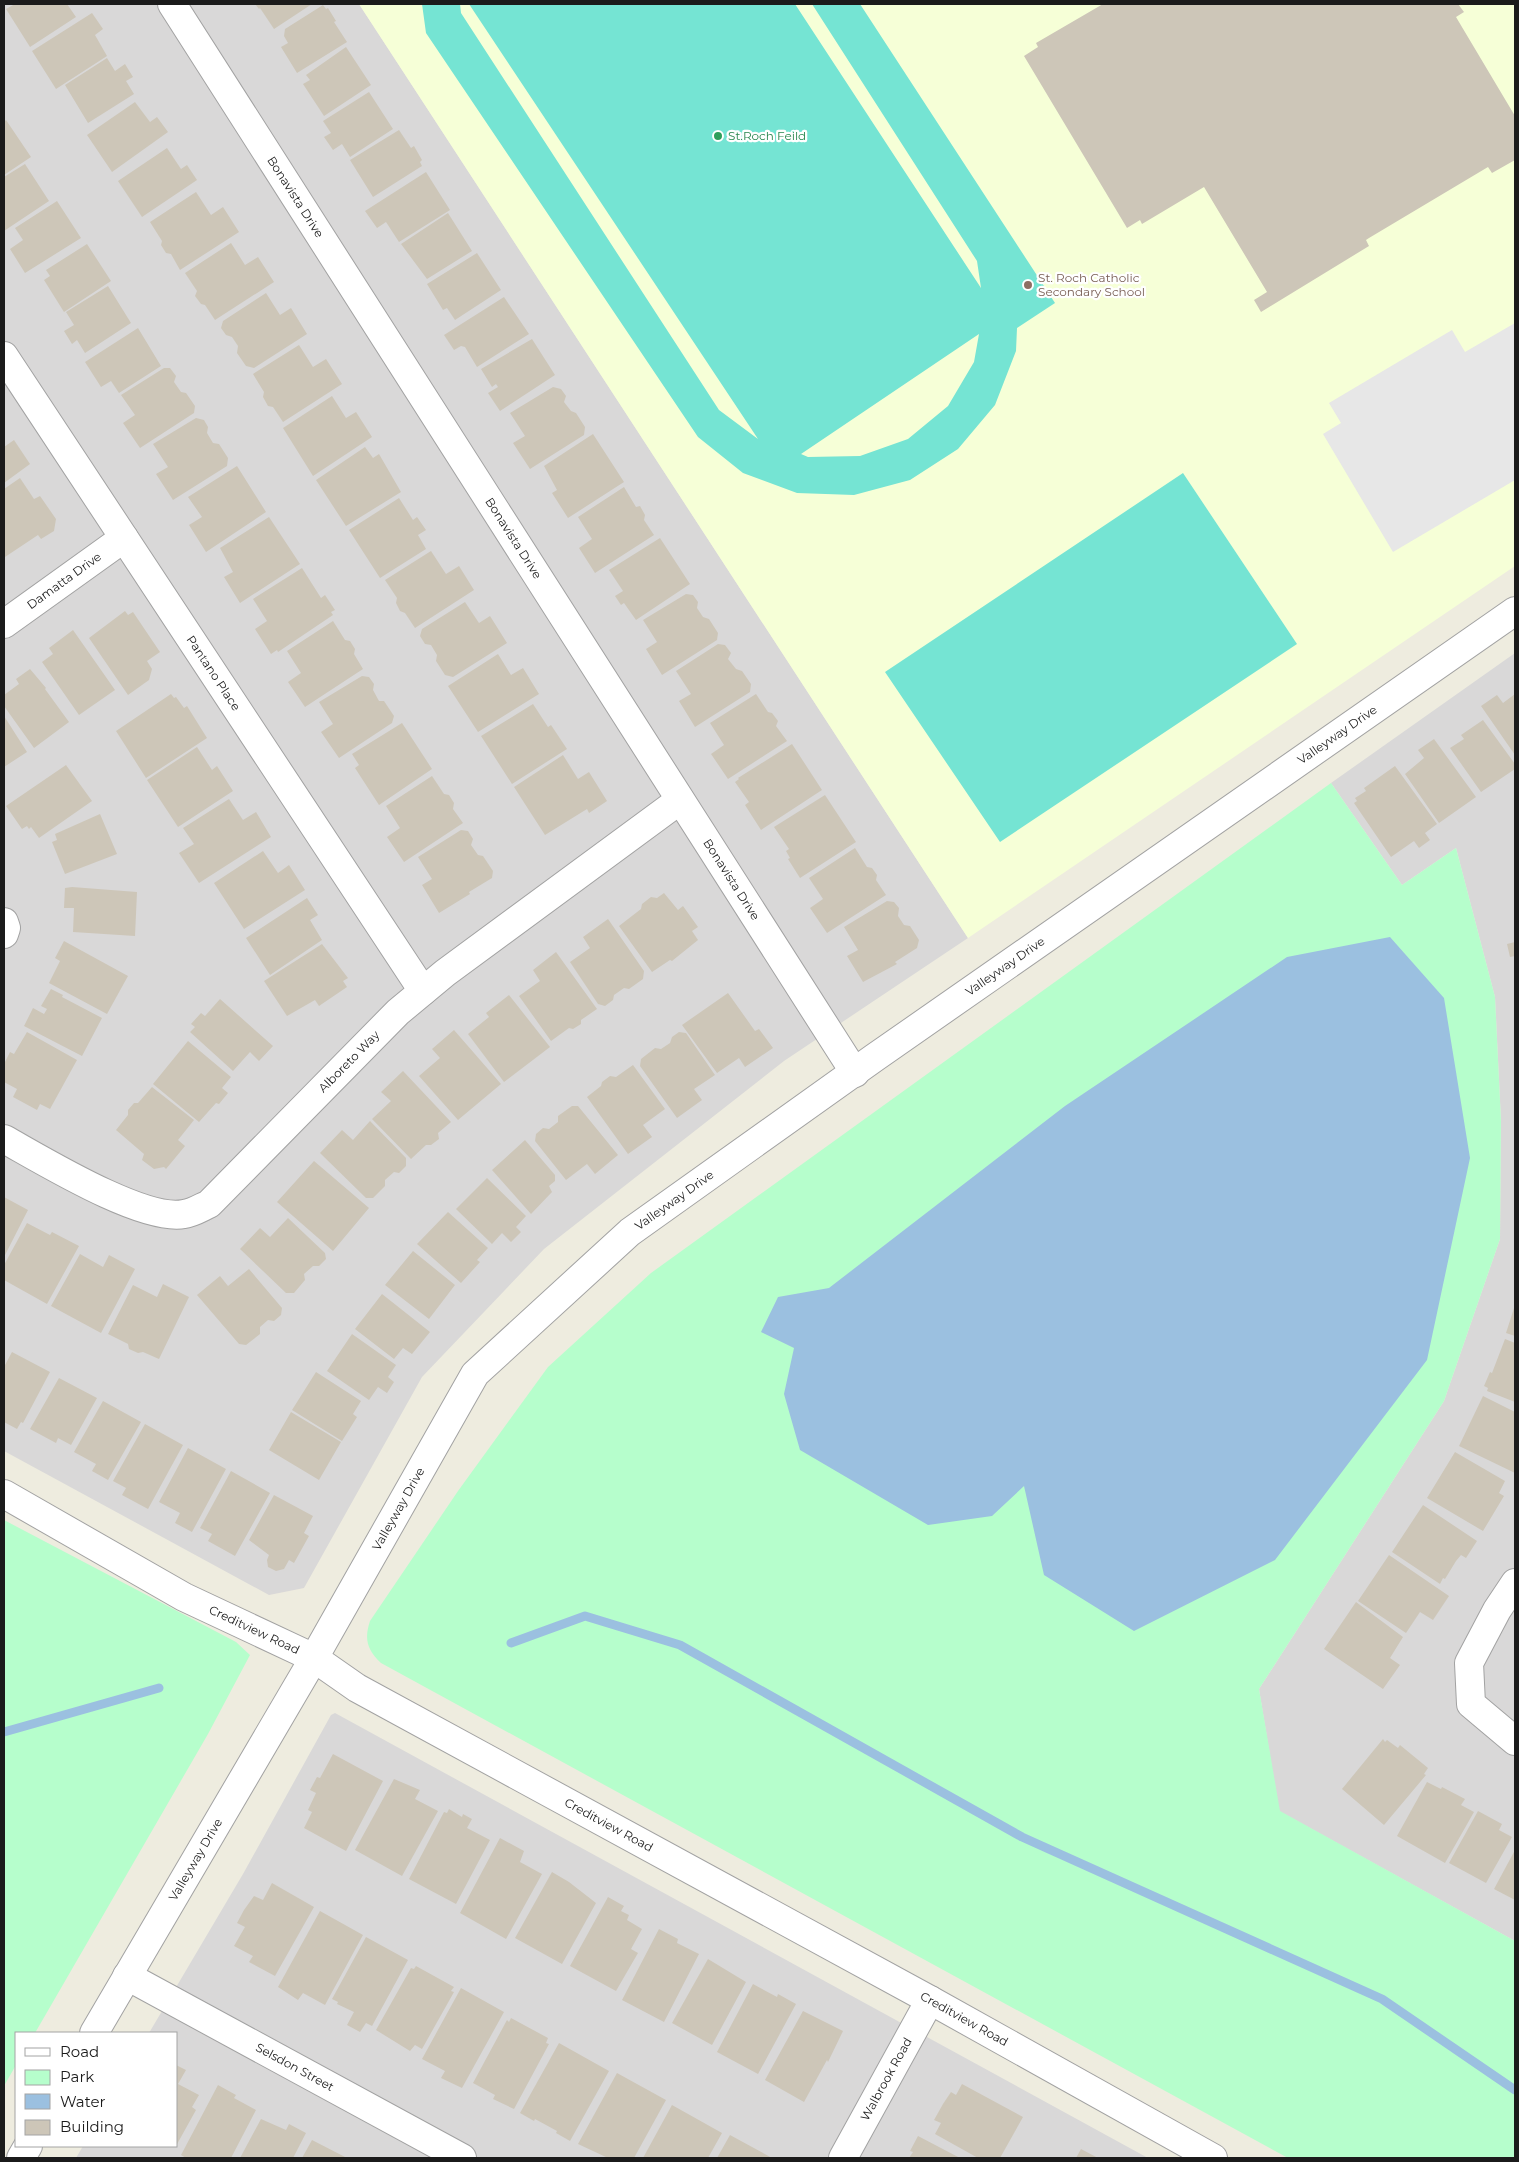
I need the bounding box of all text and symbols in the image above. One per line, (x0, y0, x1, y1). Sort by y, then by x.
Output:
place label: St.Roch Feild (728, 128, 806, 143)
marker: St.Roch Feild (712, 130, 724, 142)
street label: Bonavista Drive (264, 153, 327, 240)
place label: St. Roch Catholic Secondary School (1038, 270, 1145, 299)
marker: St. Roch Catholic Secondary School (1022, 279, 1034, 291)
street label: Bonavista Drive (482, 494, 545, 581)
street label: Damatta Drive (24, 549, 104, 612)
street label: Pantano Place (183, 632, 244, 713)
street label: Valleyway Drive (1295, 702, 1380, 767)
street label: Bonavista Drive (700, 836, 763, 923)
street label: Valleyway Drive (962, 933, 1047, 999)
street label: Alboreto Way (315, 1027, 383, 1095)
street label: Valleyway Drive (632, 1167, 716, 1233)
street label: Valleyway Drive (368, 1465, 428, 1553)
street label: Creditview Road (207, 1602, 302, 1657)
street label: Creditview Road (562, 1794, 656, 1855)
street label: Valleyway Drive (165, 1815, 225, 1903)
street label: Creditview Road (918, 1988, 1011, 2049)
legend (15, 2032, 178, 2147)
street label: Walbrook Road (857, 2035, 915, 2123)
street label: Selsdon Street (253, 2039, 337, 2094)
text: Road (60, 2042, 99, 2061)
text: Park (60, 2067, 94, 2086)
text: Water (60, 2092, 106, 2111)
text: Building (60, 2117, 124, 2136)

